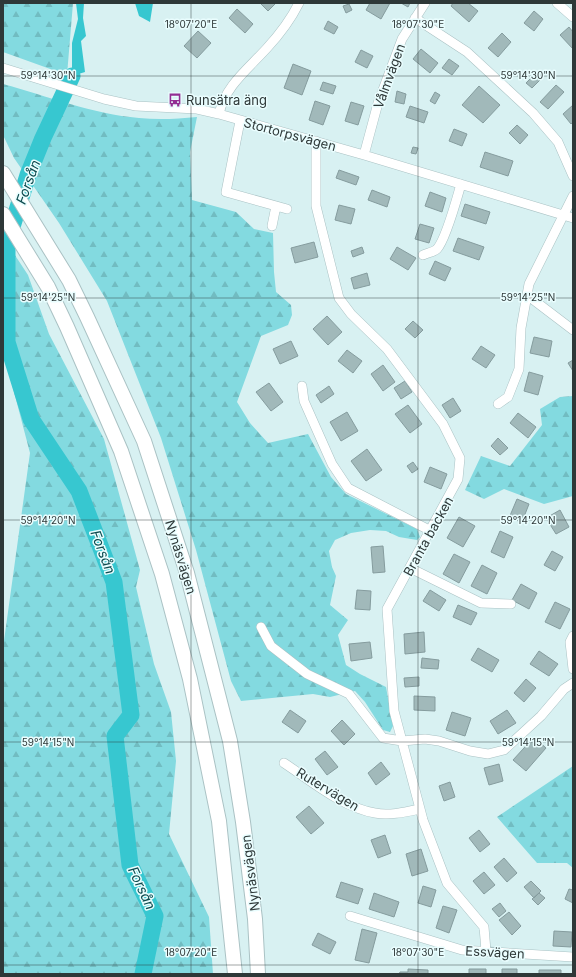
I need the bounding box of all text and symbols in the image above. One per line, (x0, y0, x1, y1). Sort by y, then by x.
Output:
text: 18°07'20"E (165, 18, 217, 30)
text: 18°07'30"E (392, 18, 444, 30)
street label: Vålmvägen (370, 41, 408, 111)
text: 59°14'30"N (20, 69, 76, 81)
text: 59°14'30"N (500, 69, 556, 81)
bus stop icon: Runsätra äng (167, 92, 183, 108)
place label: Runsätra äng (186, 92, 267, 108)
street label: Stortorpsvägen (242, 114, 338, 154)
water label: Forsån (12, 157, 43, 206)
text: 59°14'25"N (21, 291, 75, 303)
text: 59°14'25"N (501, 291, 555, 303)
street label: Branta backen (400, 493, 456, 579)
text: 59°14'20"N (21, 514, 75, 526)
text: 59°14'20"N (501, 514, 555, 526)
street label: Nynäsvägen (162, 518, 200, 596)
water label: Forsån (87, 527, 120, 576)
text: 59°14'15"N (22, 736, 74, 748)
text: 59°14'15"N (502, 736, 554, 748)
street label: Rutervägen (294, 764, 362, 814)
street label: Nynäsvägen (237, 834, 263, 912)
water label: Forsån (125, 864, 160, 912)
street label: Essvägen (465, 942, 525, 962)
text: 18°07'20"E (165, 946, 217, 958)
text: 18°07'30"E (392, 946, 444, 958)

